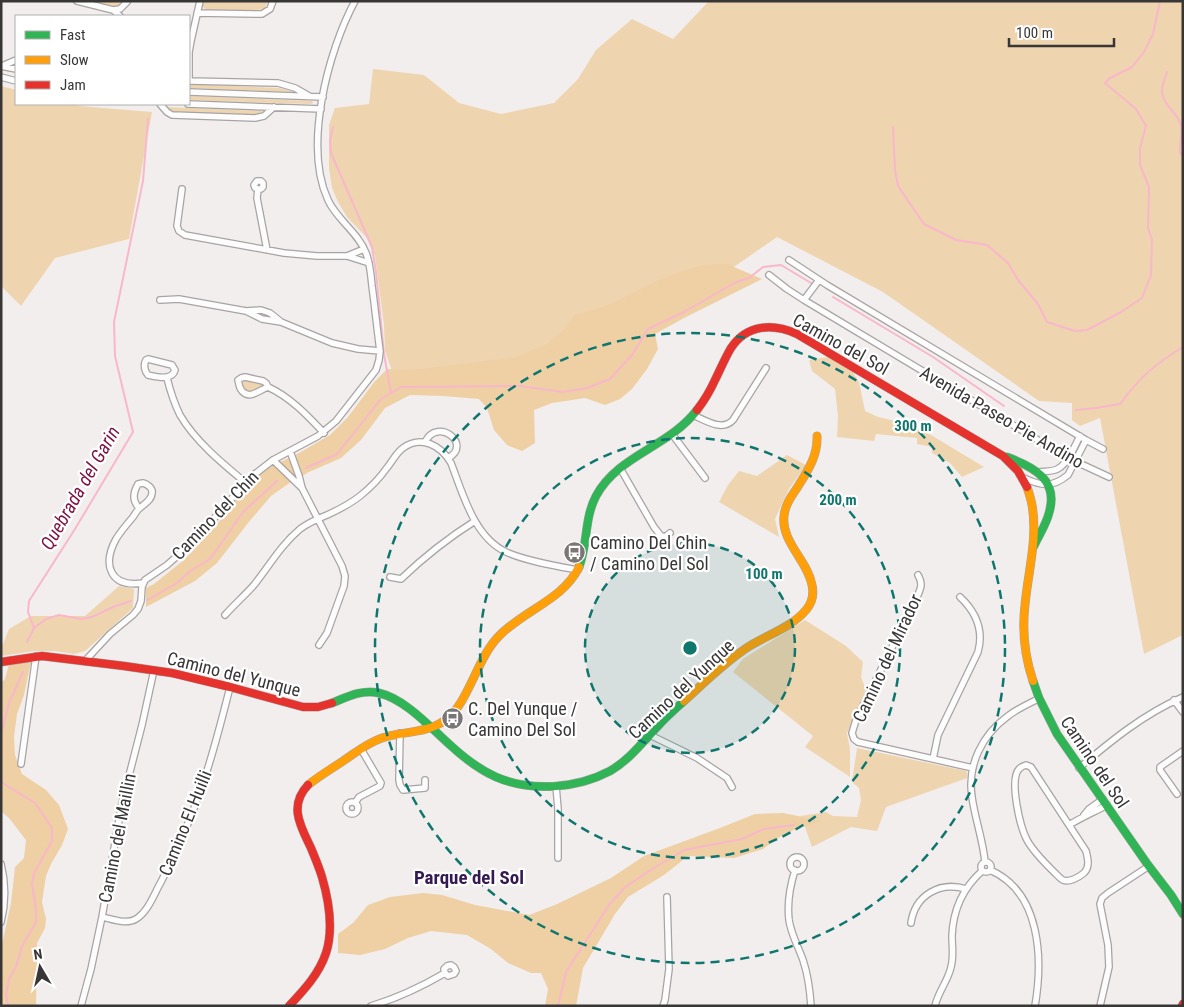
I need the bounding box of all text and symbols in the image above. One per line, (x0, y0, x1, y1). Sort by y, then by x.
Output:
legend (15, 15, 190, 105)
scale bar (1009, 15, 1114, 47)
text: 100 m (1016, 24, 1053, 42)
text: Fast (60, 26, 85, 44)
text: Slow (60, 51, 89, 69)
text: Jam (60, 76, 86, 94)
street label: Camino del Sol (789, 309, 893, 379)
street label: Avenida Paseo Pie Andino (916, 362, 1088, 472)
text: 300 m (894, 417, 932, 435)
water label: Quebrada del Garin (35, 422, 125, 554)
street label: Camino del Chin (167, 466, 263, 564)
text: 200 m (819, 491, 857, 509)
place label: Camino Del Chin / Camino Del Sol (590, 532, 709, 574)
bus stop icon: Camino Del Chin / Camino Del Sol (562, 540, 586, 564)
text: 100 m (745, 565, 783, 583)
street label: Camino del Mirador (848, 590, 926, 725)
street label: Camino del Yunque (624, 635, 738, 743)
centre of rings (681, 639, 699, 657)
street label: Camino del Yunque (165, 647, 303, 701)
place label: C. Del Yunque / Camino Del Sol (468, 698, 578, 740)
bus stop icon: C. Del Yunque / Camino Del Sol (440, 706, 464, 730)
street label: Camino del Sol (1057, 712, 1133, 812)
street label: Camino El Huilli (154, 767, 216, 879)
street label: Camino del Maillin (94, 771, 140, 905)
district label: Parque del Sol (414, 866, 524, 889)
north arrow (15, 942, 65, 992)
text: N (32, 946, 43, 963)

